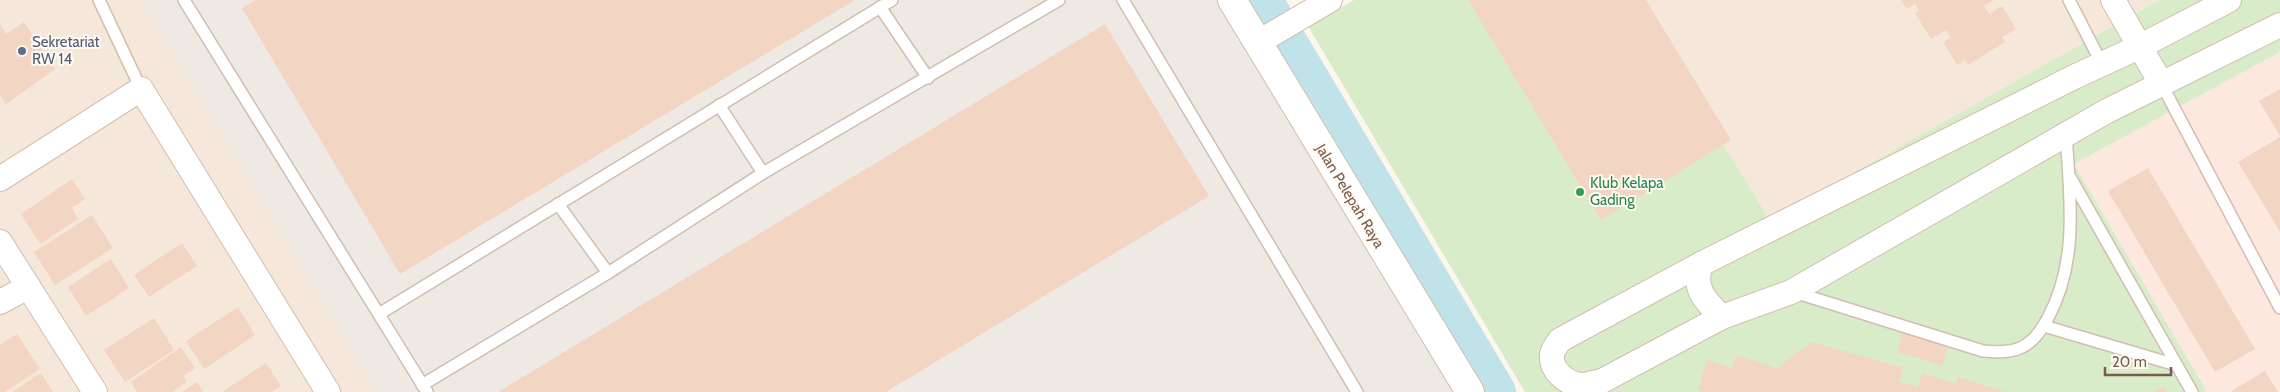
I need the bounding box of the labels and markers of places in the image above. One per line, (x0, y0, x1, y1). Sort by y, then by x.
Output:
place label: Sekretariat RW 14 (32, 33, 100, 68)
marker: Sekretariat RW 14 (16, 45, 28, 57)
place label: Klub Kelapa Gading (1590, 174, 1664, 209)
marker: Klub Kelapa Gading (1574, 186, 1586, 198)

